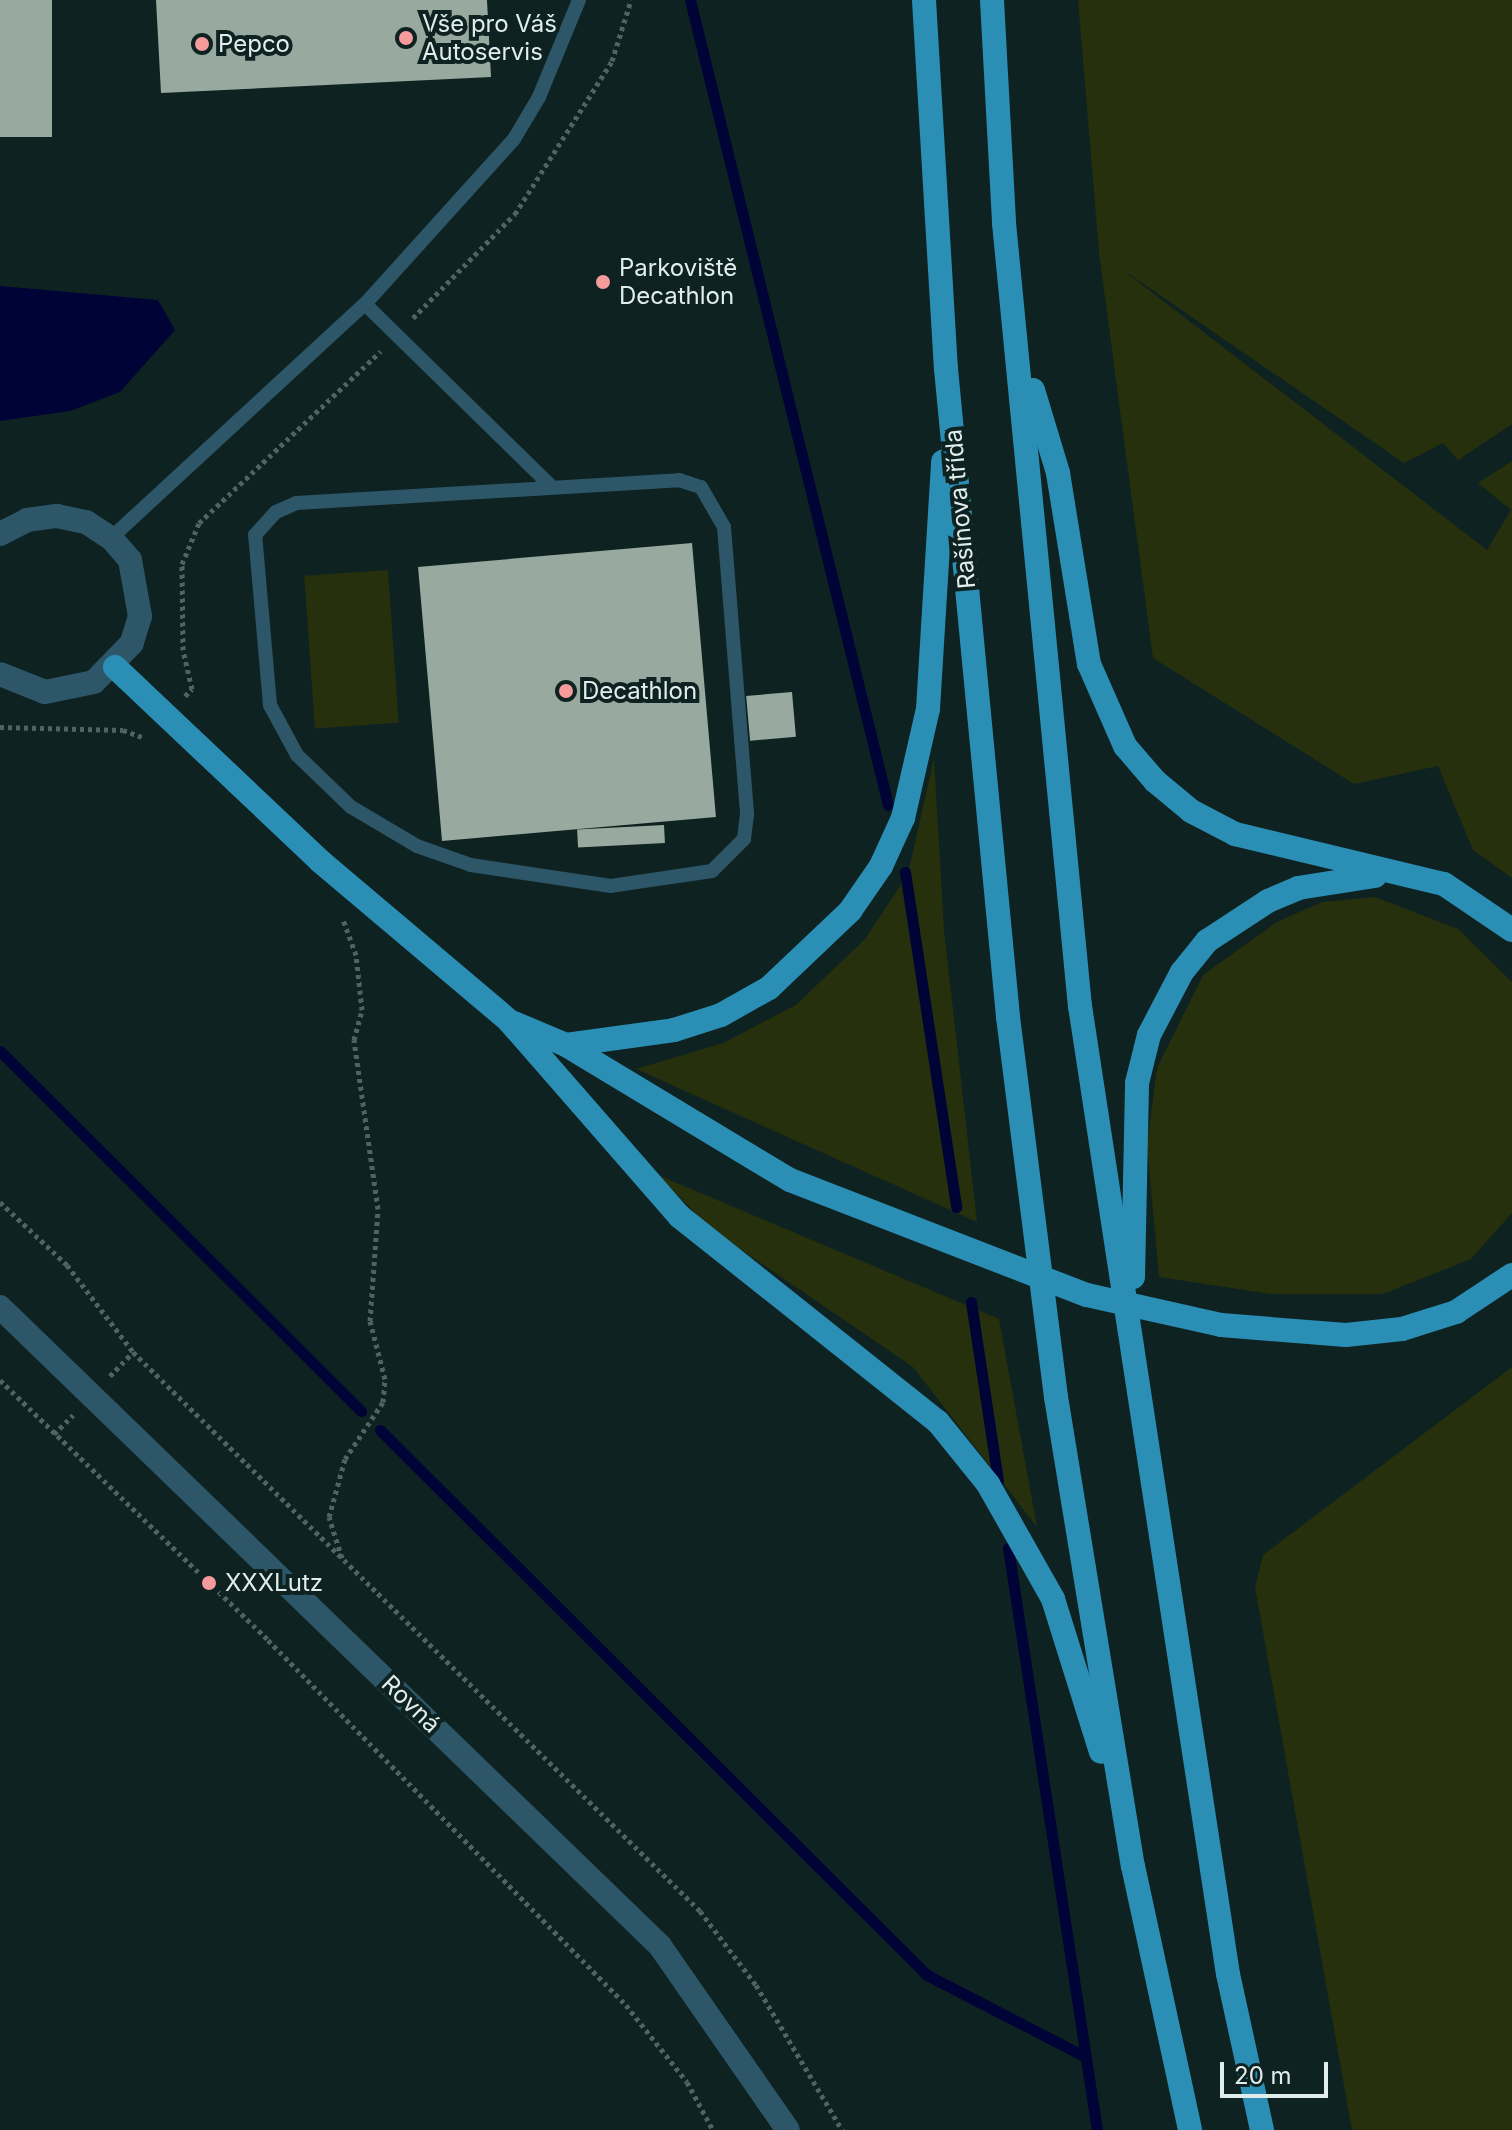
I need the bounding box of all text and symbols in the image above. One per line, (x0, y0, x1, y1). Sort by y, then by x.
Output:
place label: Vše pro Váš Autoservis (422, 10, 557, 66)
marker: Vše pro Váš Autoservis (397, 29, 415, 47)
place label: Pepco (218, 30, 290, 58)
marker: Pepco (193, 35, 211, 53)
place label: Parkoviště Decathlon (619, 254, 737, 310)
marker: Parkoviště Decathlon (594, 273, 612, 291)
street label: Rašínova třída (939, 428, 981, 590)
place label: Decathlon (582, 677, 697, 705)
marker: Decathlon (557, 682, 575, 700)
place label: XXXLutz (225, 1569, 323, 1597)
marker: XXXLutz (200, 1574, 218, 1592)
street label: Rovná (376, 1669, 446, 1739)
scale bar (1224, 2046, 1332, 2096)
text: 20 m (1234, 2061, 1292, 2090)

